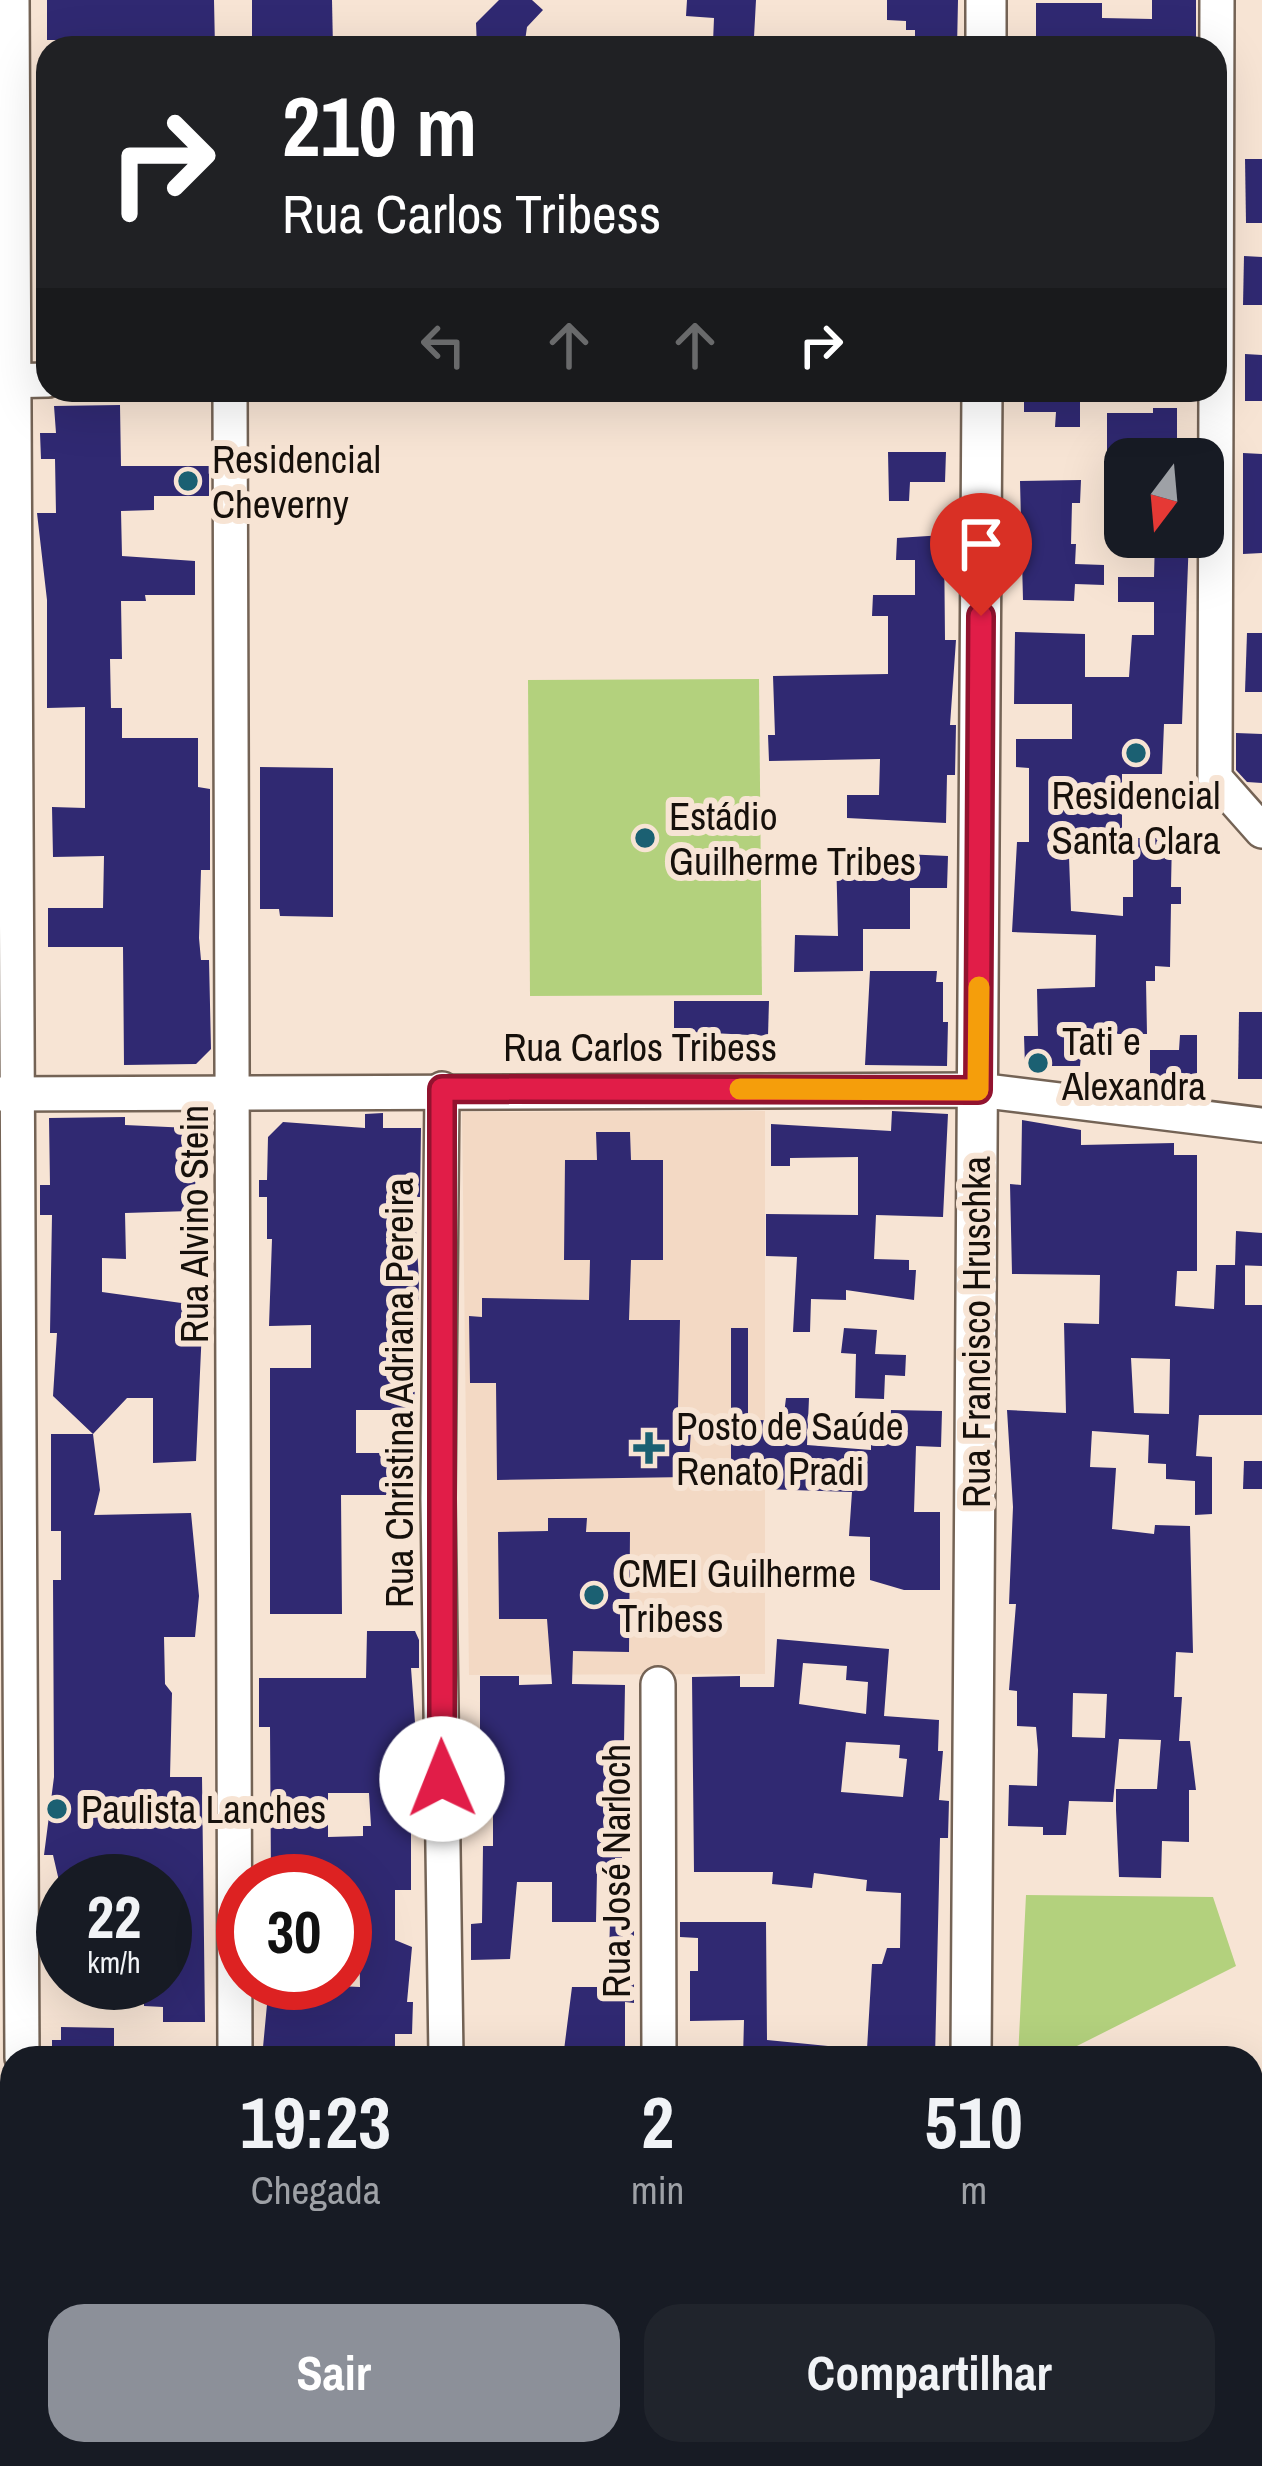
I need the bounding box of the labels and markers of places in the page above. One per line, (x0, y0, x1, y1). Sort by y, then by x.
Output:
place label: Residencial Cheverny (212, 433, 381, 530)
marker: Residencial Cheverny (175, 468, 201, 494)
pin (930, 493, 1032, 616)
marker: Residencial Santa Clara (1123, 740, 1149, 766)
place label: Residencial Santa Clara (1052, 769, 1221, 866)
place label: Estádio Guilherme Tribes (669, 790, 916, 887)
marker: Estádio Guilherme Tribes (632, 825, 658, 851)
place label: Tati e Alexandra (1061, 1015, 1206, 1112)
marker: Tati e Alexandra (1025, 1050, 1051, 1076)
place label: Posto de Saúde Renato Pradi (676, 1400, 904, 1497)
marker: Posto de Saúde Renato Pradi (633, 1432, 665, 1464)
place label: CMEI Guilherme Tribess (618, 1547, 856, 1644)
marker: CMEI Guilherme Tribess (581, 1582, 607, 1608)
place label: Paulista Lanches (81, 1783, 326, 1835)
marker: Paulista Lanches (44, 1796, 70, 1822)

